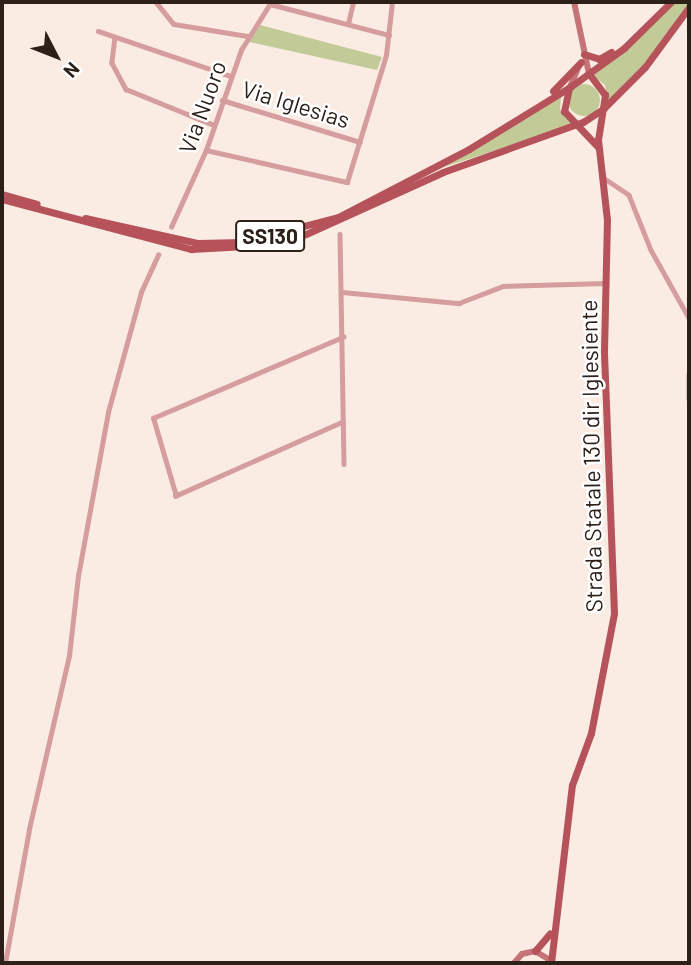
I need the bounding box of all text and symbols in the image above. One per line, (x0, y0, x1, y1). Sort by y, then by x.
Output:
north arrow (21, 21, 91, 91)
street label: Via Nuoro (172, 57, 232, 157)
text: N (59, 58, 85, 83)
street label: Via Iglesias (239, 75, 353, 133)
road number: SS130 (235, 218, 305, 254)
street label: Strada Statale 130 dir Iglesiente (574, 299, 608, 613)

